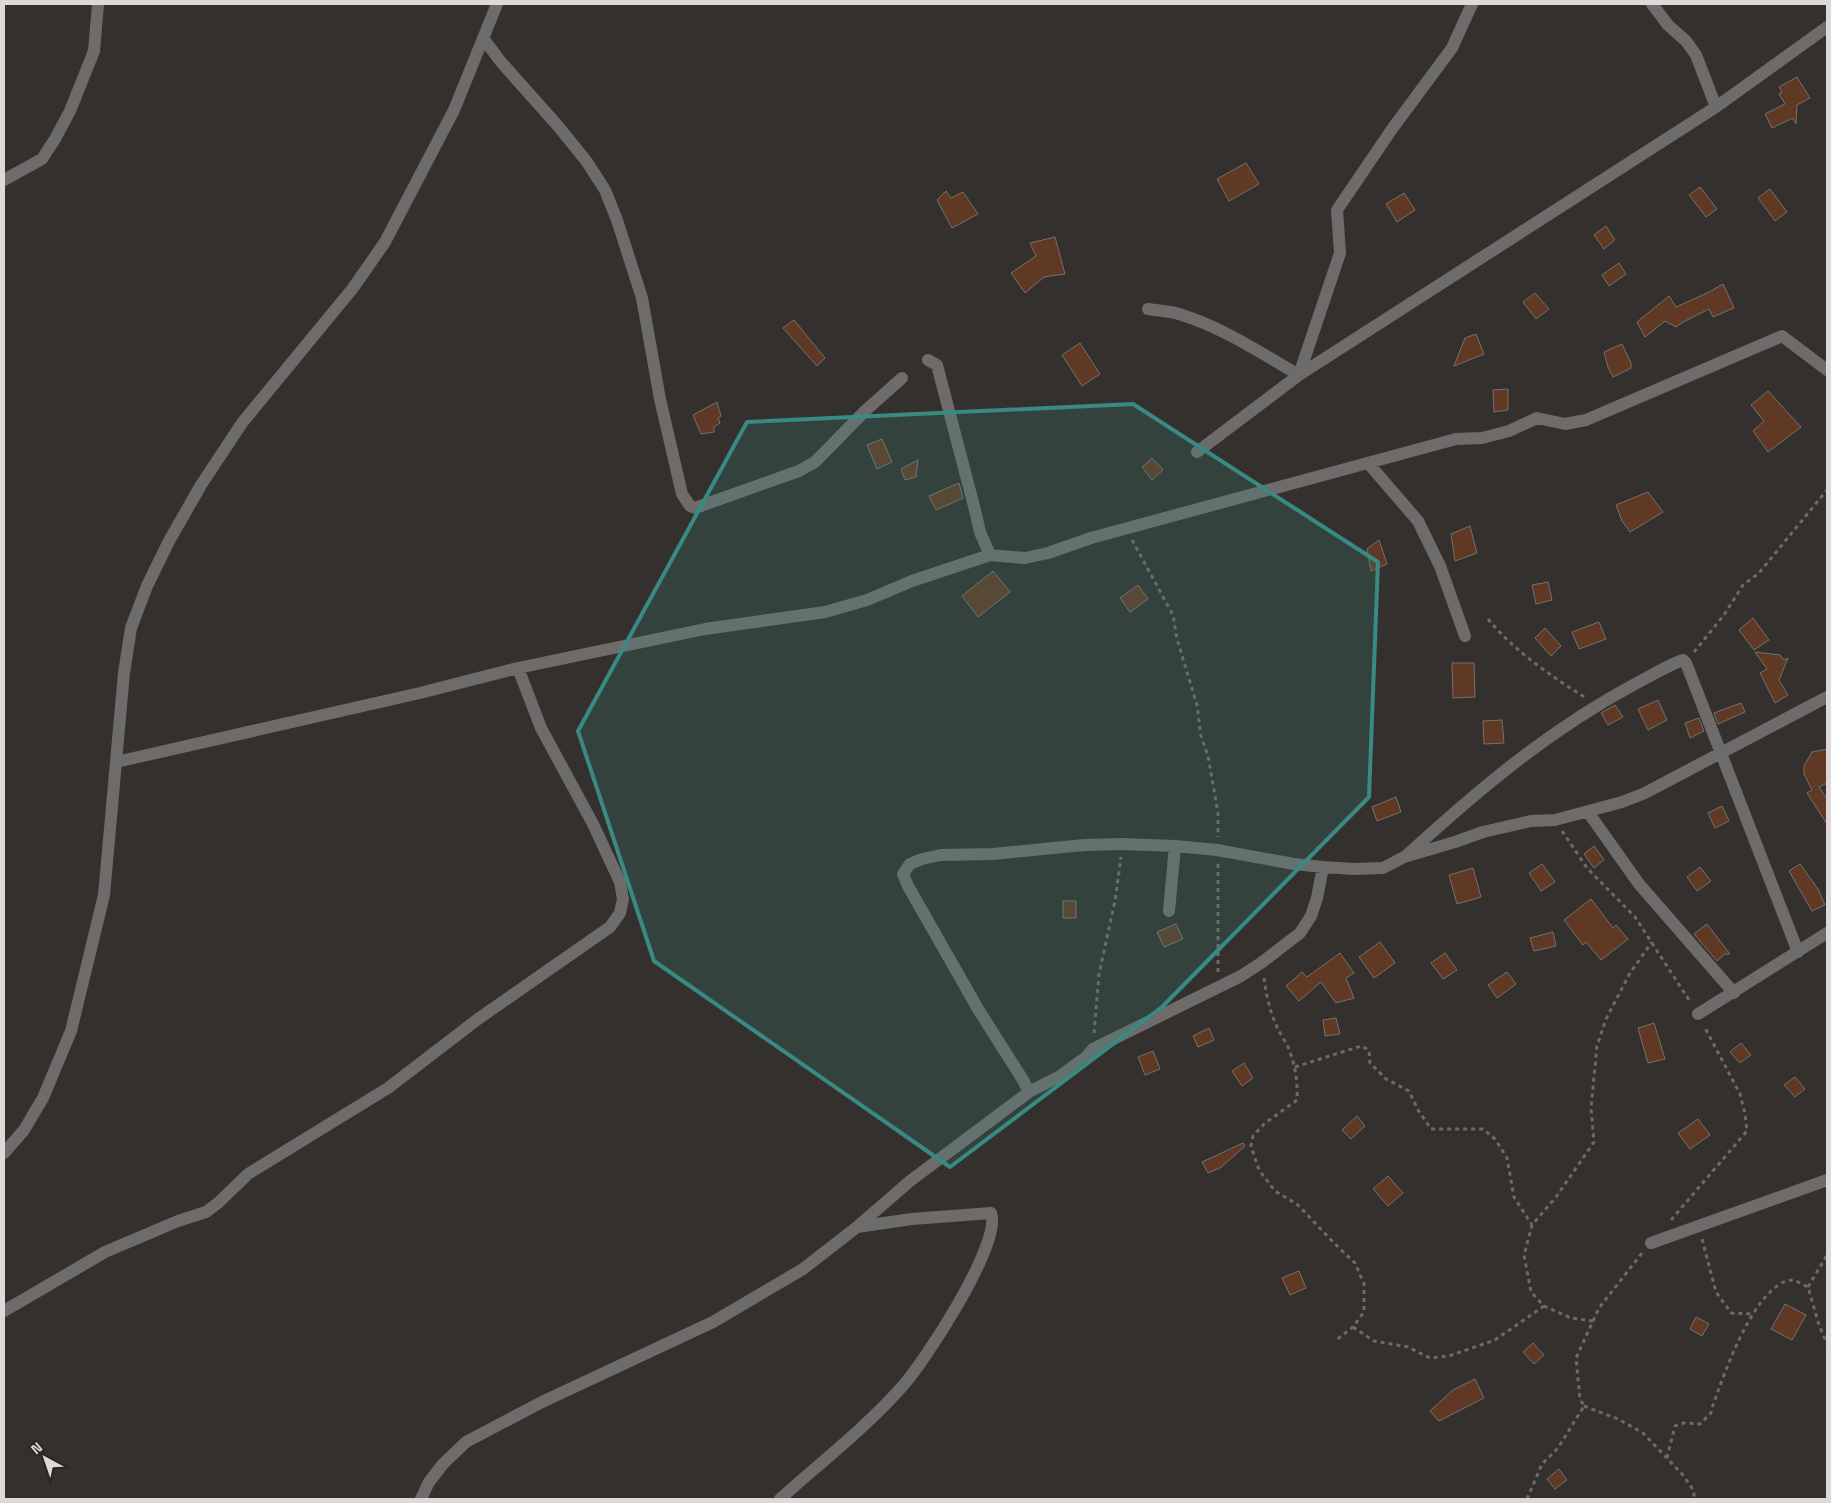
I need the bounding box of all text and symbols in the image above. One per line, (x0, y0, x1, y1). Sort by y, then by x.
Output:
north arrow (20, 1433, 70, 1483)
text: N (27, 1438, 46, 1458)

